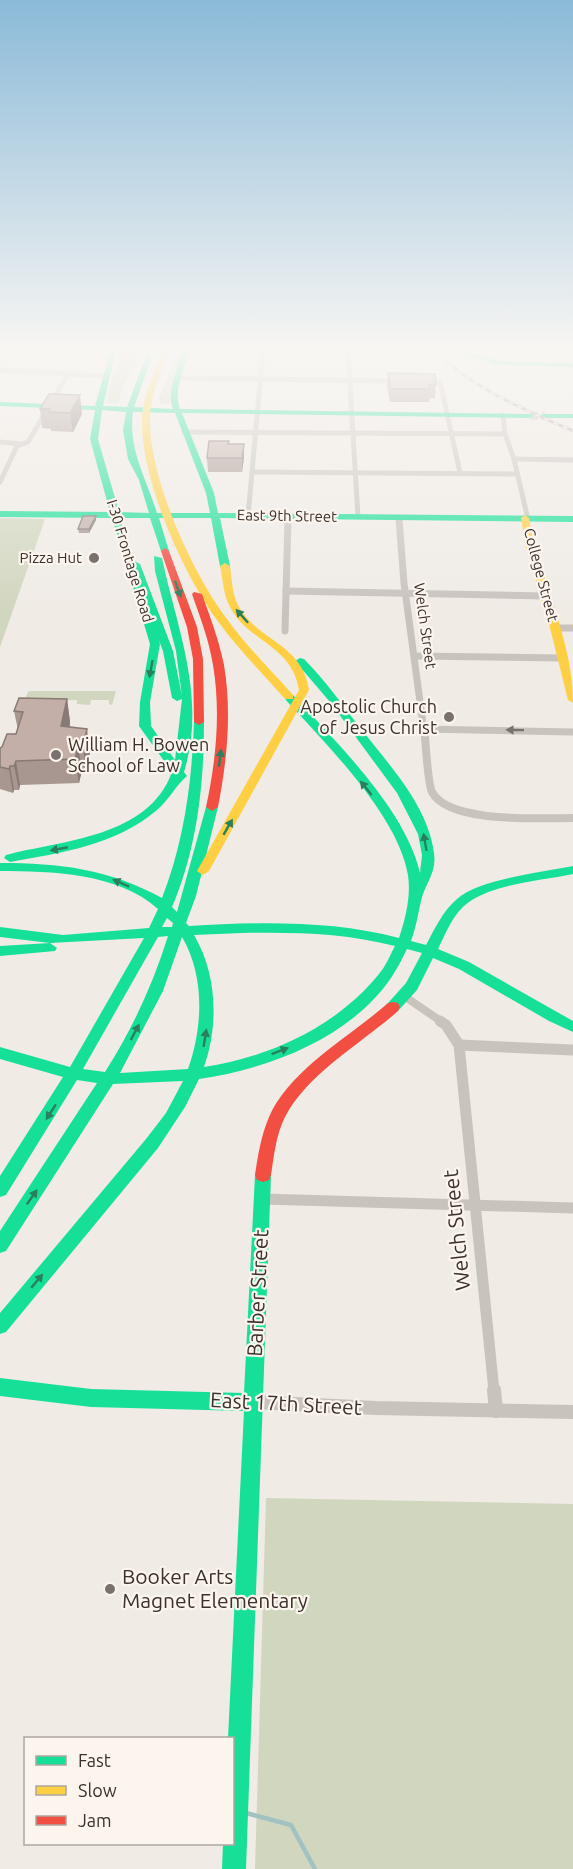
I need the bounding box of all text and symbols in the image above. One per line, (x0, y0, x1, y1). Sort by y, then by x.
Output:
street label: I-30 Frontage Road (104, 497, 157, 624)
street label: East 9th Street (237, 506, 337, 525)
street label: College Street (521, 526, 562, 624)
place label: Pizza Hut (20, 549, 82, 566)
marker: Pizza Hut (87, 551, 101, 565)
one-way arrow (173, 580, 183, 598)
street label: Welch Street (411, 582, 440, 670)
one-way arrow (235, 609, 249, 624)
one-way arrow (146, 659, 155, 678)
place label: Apostolic Church of Jesus Christ (300, 696, 437, 737)
marker: Apostolic Church of Jesus Christ (442, 710, 456, 724)
one-way arrow (505, 726, 524, 735)
place label: William H. Bowen School of Law (68, 734, 209, 775)
marker: William H. Bowen School of Law (49, 748, 63, 762)
one-way arrow (215, 748, 225, 767)
one-way arrow (360, 781, 373, 796)
one-way arrow (223, 819, 233, 836)
one-way arrow (420, 832, 429, 851)
one-way arrow (50, 845, 69, 854)
one-way arrow (111, 878, 129, 888)
one-way arrow (130, 1023, 140, 1040)
one-way arrow (200, 1028, 209, 1047)
one-way arrow (271, 1045, 289, 1055)
one-way arrow (46, 1104, 57, 1121)
street label: Welch Street (438, 1168, 474, 1292)
one-way arrow (26, 1190, 38, 1206)
street label: Barber Street (242, 1229, 272, 1357)
one-way arrow (31, 1273, 44, 1289)
street label: East 17th Street (209, 1387, 363, 1419)
place label: Booker Arts Magnet Elementary (122, 1564, 308, 1612)
marker: Booker Arts Magnet Elementary (103, 1582, 117, 1596)
legend (24, 1737, 234, 1845)
text: Fast (78, 1750, 111, 1770)
text: Slow (78, 1780, 117, 1800)
text: Jam (78, 1810, 112, 1830)

